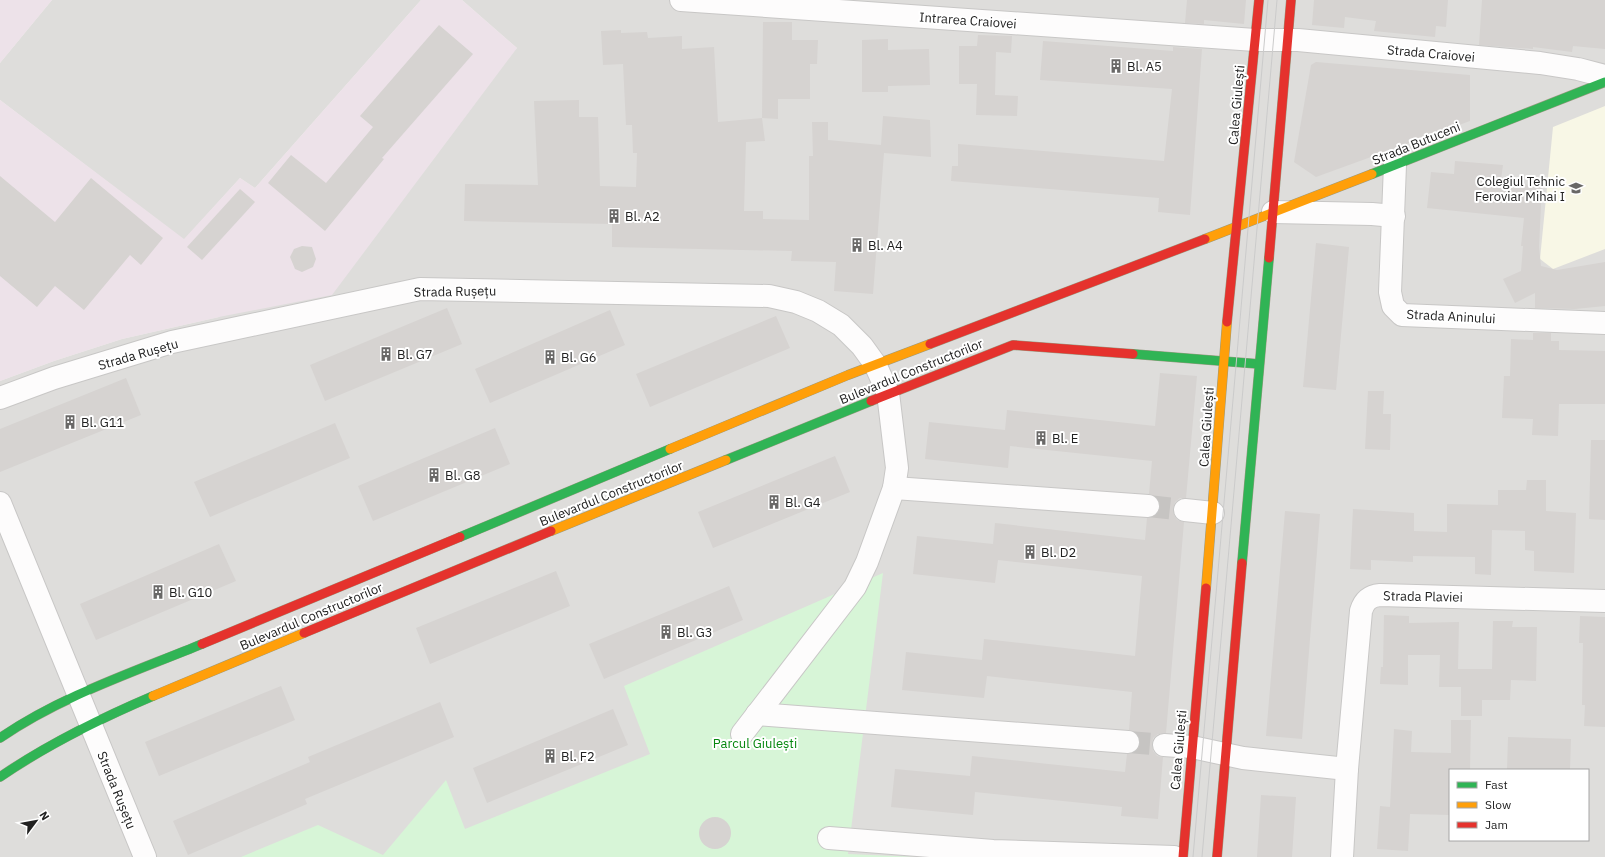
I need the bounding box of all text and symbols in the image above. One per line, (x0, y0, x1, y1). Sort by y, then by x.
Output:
street label: Intrarea Craiovei (919, 9, 1017, 32)
street label: Strada Craiovei (1386, 41, 1476, 66)
building icon: Bl. A5 (1108, 58, 1124, 74)
place label: Bl. A5 (1127, 58, 1162, 75)
street label: Calea Giulești (1225, 64, 1248, 146)
street label: Strada Butuceni (1370, 118, 1463, 169)
place label: Colegiul Tehnic Feroviar Mihai I (1475, 173, 1565, 205)
school or university icon: Colegiul Tehnic Feroviar Mihai I (1568, 180, 1584, 196)
building icon: Bl. A2 (606, 208, 622, 224)
place label: Bl. A2 (625, 208, 660, 225)
building icon: Bl. A4 (849, 237, 865, 253)
place label: Bl. A4 (868, 237, 903, 254)
street label: Strada Rușețu (414, 282, 496, 301)
street label: Strada Aninului (1406, 306, 1496, 327)
street label: Strada Rușețu (96, 335, 180, 374)
street label: Bulevardul Constructorilor (837, 335, 986, 408)
building icon: Bl. G7 (378, 346, 394, 362)
place label: Bl. G7 (397, 346, 433, 363)
building icon: Bl. G6 (542, 349, 558, 365)
place label: Bl. G6 (561, 349, 597, 366)
street label: Calea Giulești (1195, 386, 1218, 468)
building icon: Bl. G11 (62, 414, 78, 430)
place label: Bl. G11 (81, 414, 125, 431)
building icon: Bl. E (1033, 430, 1049, 446)
place label: Bl. E (1052, 430, 1078, 447)
street label: Bulevardul Constructorilor (537, 457, 686, 530)
building icon: Bl. G8 (426, 467, 442, 483)
place label: Bl. G8 (445, 467, 481, 484)
building icon: Bl. G4 (766, 494, 782, 510)
place label: Bl. G4 (785, 494, 821, 511)
building icon: Bl. D2 (1022, 544, 1038, 560)
place label: Bl. D2 (1041, 544, 1076, 561)
street label: Bulevardul Constructorilor (237, 579, 385, 654)
building icon: Bl. G10 (150, 584, 166, 600)
place label: Bl. G10 (169, 584, 213, 601)
street label: Strada Plaviei (1383, 587, 1463, 606)
building icon: Bl. G3 (658, 624, 674, 640)
place label: Bl. G3 (677, 624, 713, 641)
street label: Calea Giulești (1167, 709, 1190, 791)
park label: Parcul Giulești (713, 735, 797, 752)
building icon: Bl. F2 (542, 748, 558, 764)
place label: Bl. F2 (561, 748, 595, 765)
street label: Strada Rușețu (93, 749, 140, 832)
legend (1449, 769, 1589, 841)
text: Fast (1485, 777, 1508, 792)
text: Slow (1485, 797, 1511, 812)
north arrow (16, 801, 56, 841)
text: N (36, 809, 53, 823)
text: Jam (1485, 817, 1508, 832)

